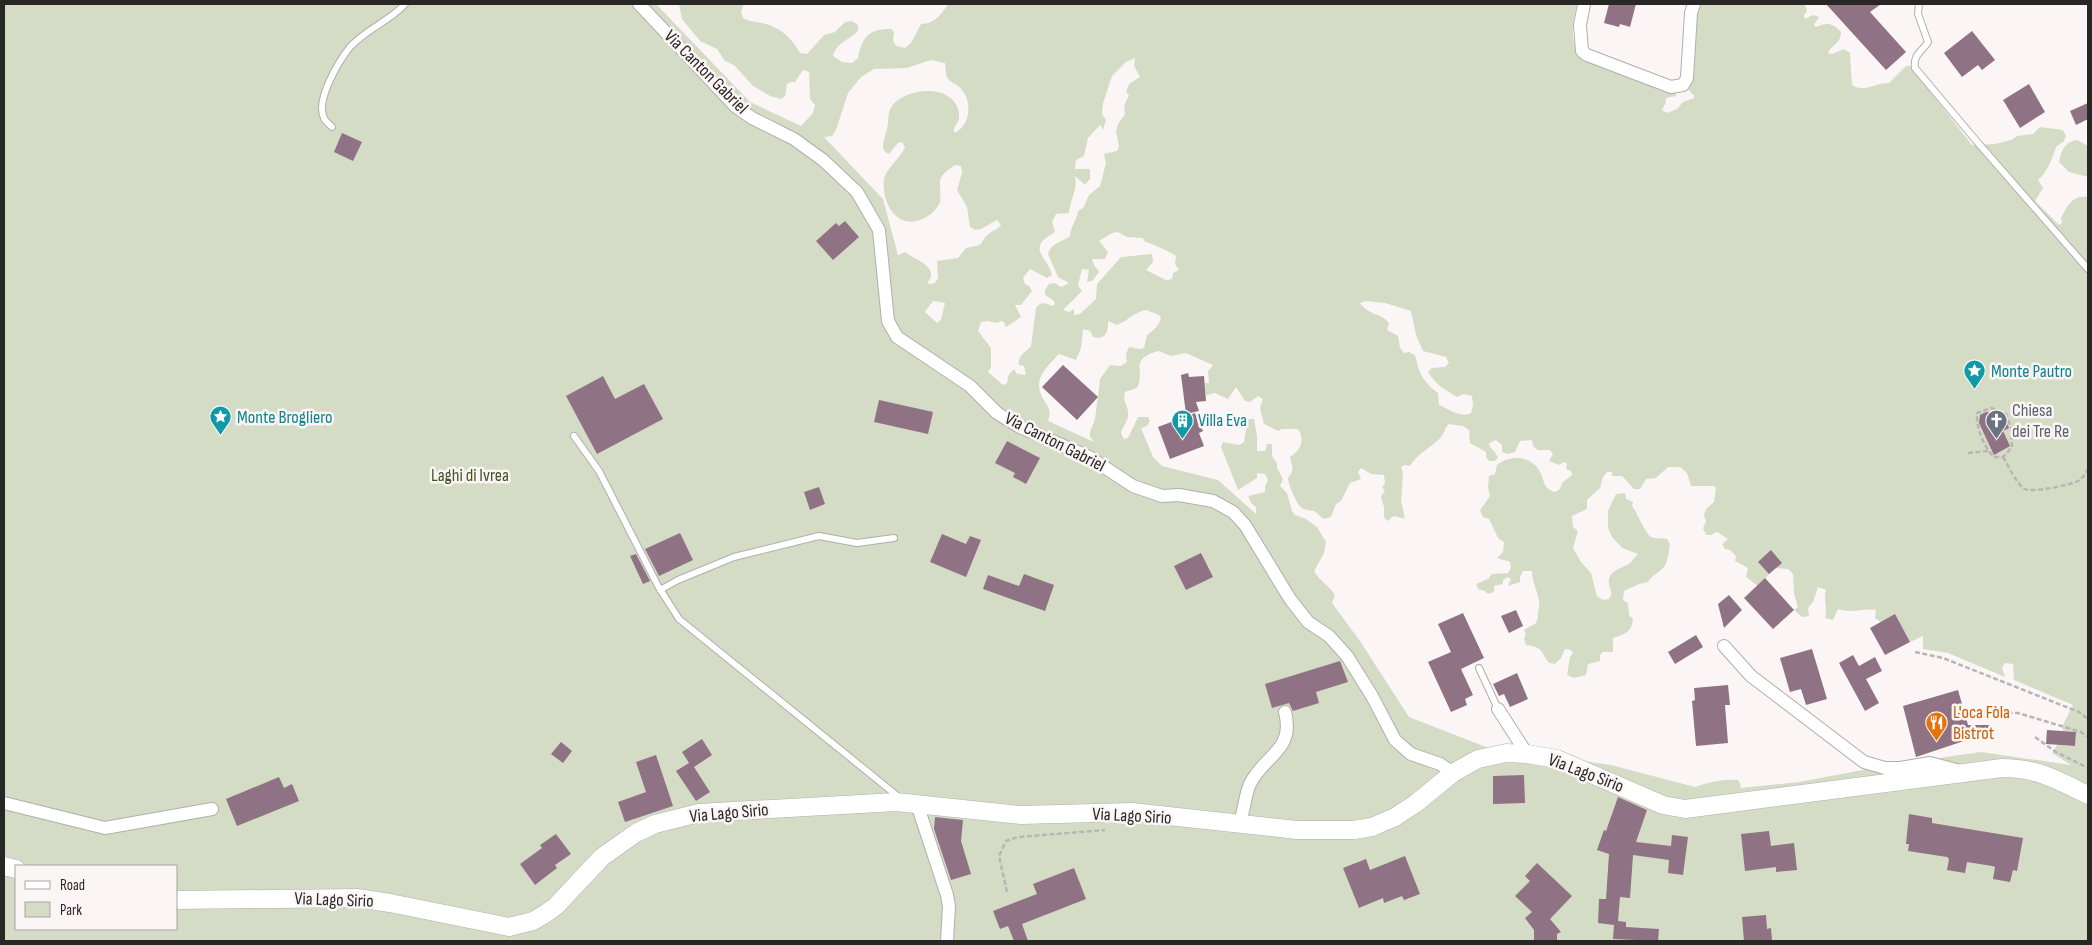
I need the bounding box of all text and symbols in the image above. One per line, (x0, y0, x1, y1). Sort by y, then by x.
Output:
street label: Via Canton Gabriel (660, 26, 752, 118)
place icon: Monte Pautro (1963, 359, 1987, 390)
place label: Monte Pautro (1991, 361, 2072, 382)
place label: Chiesa dei Tre Re (2012, 400, 2069, 442)
place icon: Monte Brogliero (209, 405, 233, 436)
place label: Monte Brogliero (237, 407, 333, 428)
street label: Via Canton Gabriel (1001, 408, 1109, 476)
building icon: Villa Eva (1170, 408, 1194, 439)
church icon: Chiesa dei Tre Re (1984, 408, 2008, 439)
place label: Villa Eva (1198, 410, 1247, 431)
park label: Laghi di Ivrea (431, 465, 509, 486)
place label: L'oca Fòla Bistrot (1953, 702, 2010, 744)
restaurant icon: L'oca Fòla Bistrot (1925, 710, 1949, 741)
street label: Via Lago Sirio (1545, 749, 1627, 797)
street label: Via Lago Sirio (689, 799, 769, 827)
street label: Via Lago Sirio (1092, 803, 1172, 829)
legend (15, 865, 178, 930)
text: Road (60, 876, 85, 895)
street label: Via Lago Sirio (294, 888, 374, 912)
text: Park (60, 901, 82, 920)

